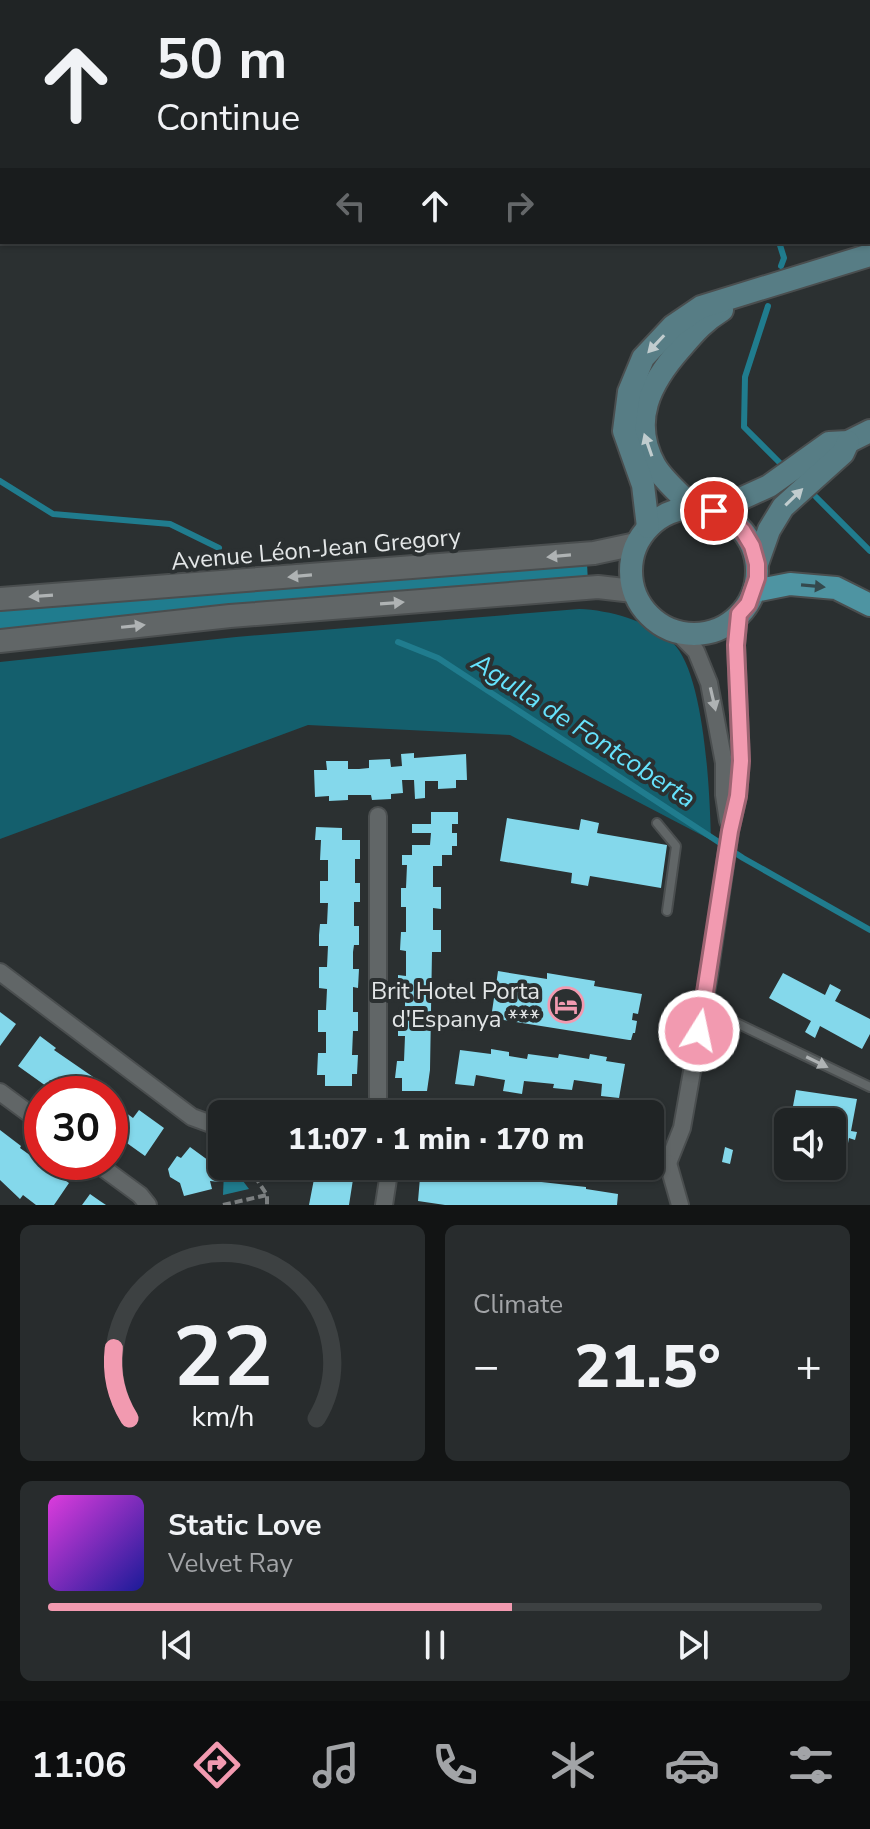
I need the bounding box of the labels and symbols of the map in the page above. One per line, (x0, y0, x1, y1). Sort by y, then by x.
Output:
one-way arrow (647, 335, 665, 354)
one-way arrow (641, 433, 653, 457)
pin (680, 477, 748, 545)
one-way arrow (784, 488, 803, 506)
street label: Avenue Léon-Jean Gregory (170, 520, 463, 578)
one-way arrow (546, 550, 571, 563)
one-way arrow (287, 570, 312, 583)
one-way arrow (801, 580, 826, 593)
one-way arrow (28, 590, 53, 603)
one-way arrow (380, 597, 405, 610)
one-way arrow (121, 620, 146, 633)
water label: Agulla de Fontcoberta (464, 644, 702, 816)
one-way arrow (707, 687, 719, 712)
place label: Brit Hotel Porta d'Espanya *** (371, 975, 540, 1035)
hotel icon: Brit Hotel Porta d'Espanya *** (547, 986, 585, 1024)
position arrow (657, 989, 741, 1073)
one-way arrow (805, 1055, 829, 1069)
speed limit sign: 30 (24, 1076, 128, 1180)

